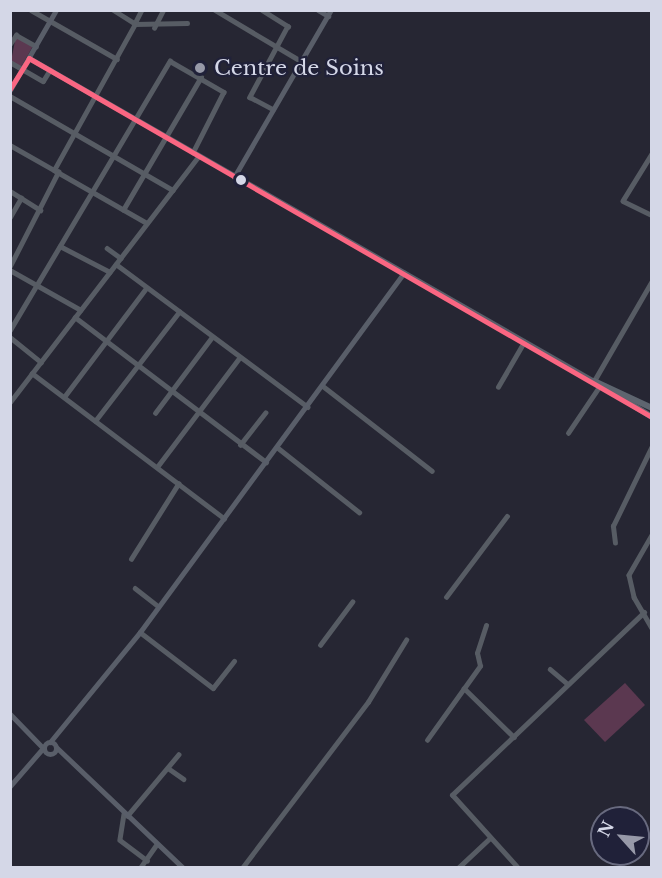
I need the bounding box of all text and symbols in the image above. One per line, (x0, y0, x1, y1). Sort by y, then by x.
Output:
place label: Centre de Soins (214, 55, 384, 81)
marker: Centre de Soins (191, 59, 209, 77)
unlabelled marker (235, 174, 247, 186)
north arrow (590, 806, 650, 866)
text: N (593, 817, 618, 840)

